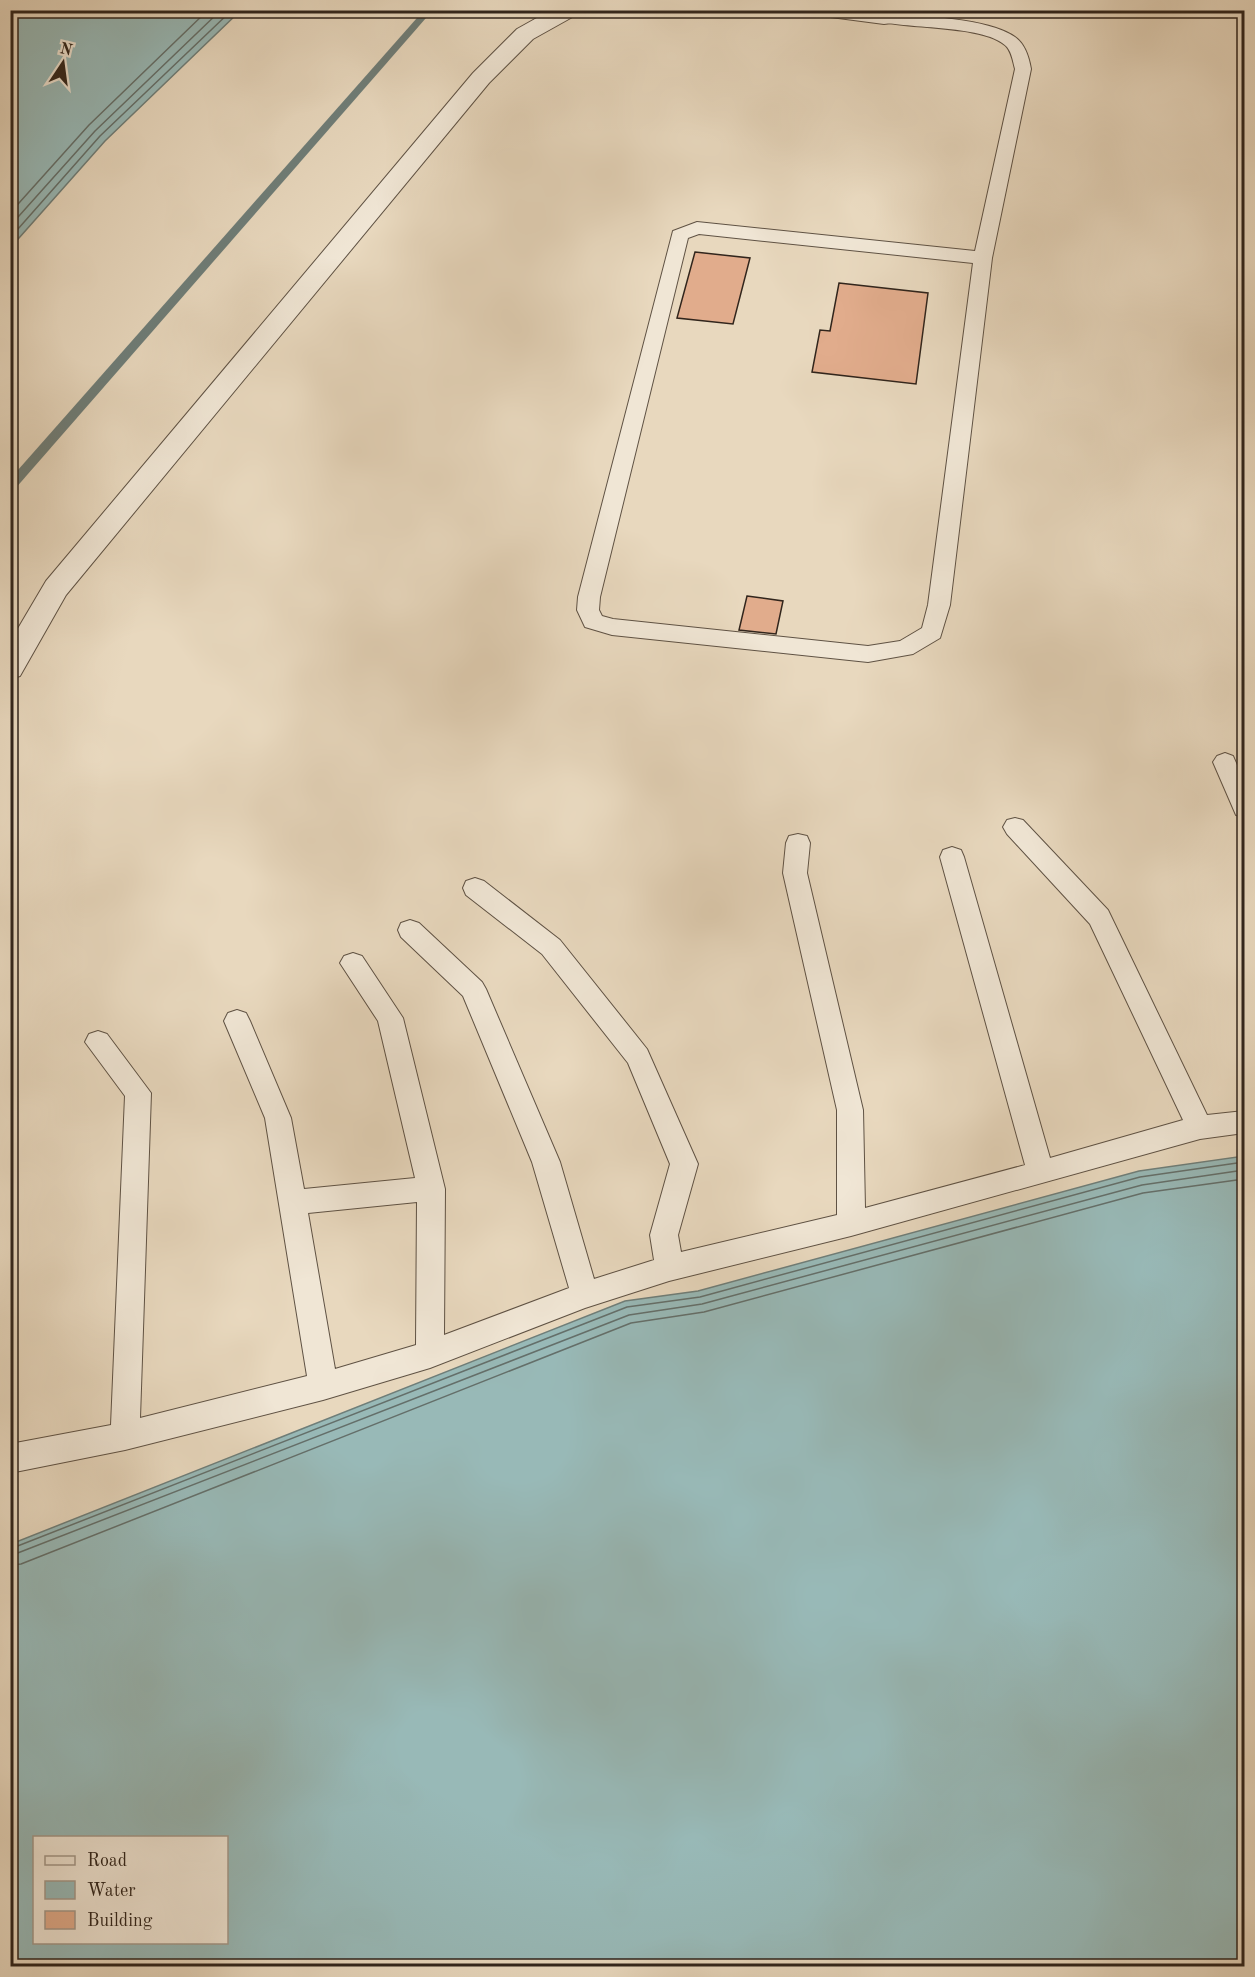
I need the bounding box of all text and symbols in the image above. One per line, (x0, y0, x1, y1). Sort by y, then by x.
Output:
north arrow (33, 33, 93, 93)
text: N (58, 41, 74, 60)
legend (33, 1836, 228, 1944)
text: Road (87, 1852, 127, 1870)
text: Water (87, 1882, 136, 1900)
text: Building (87, 1912, 153, 1930)

